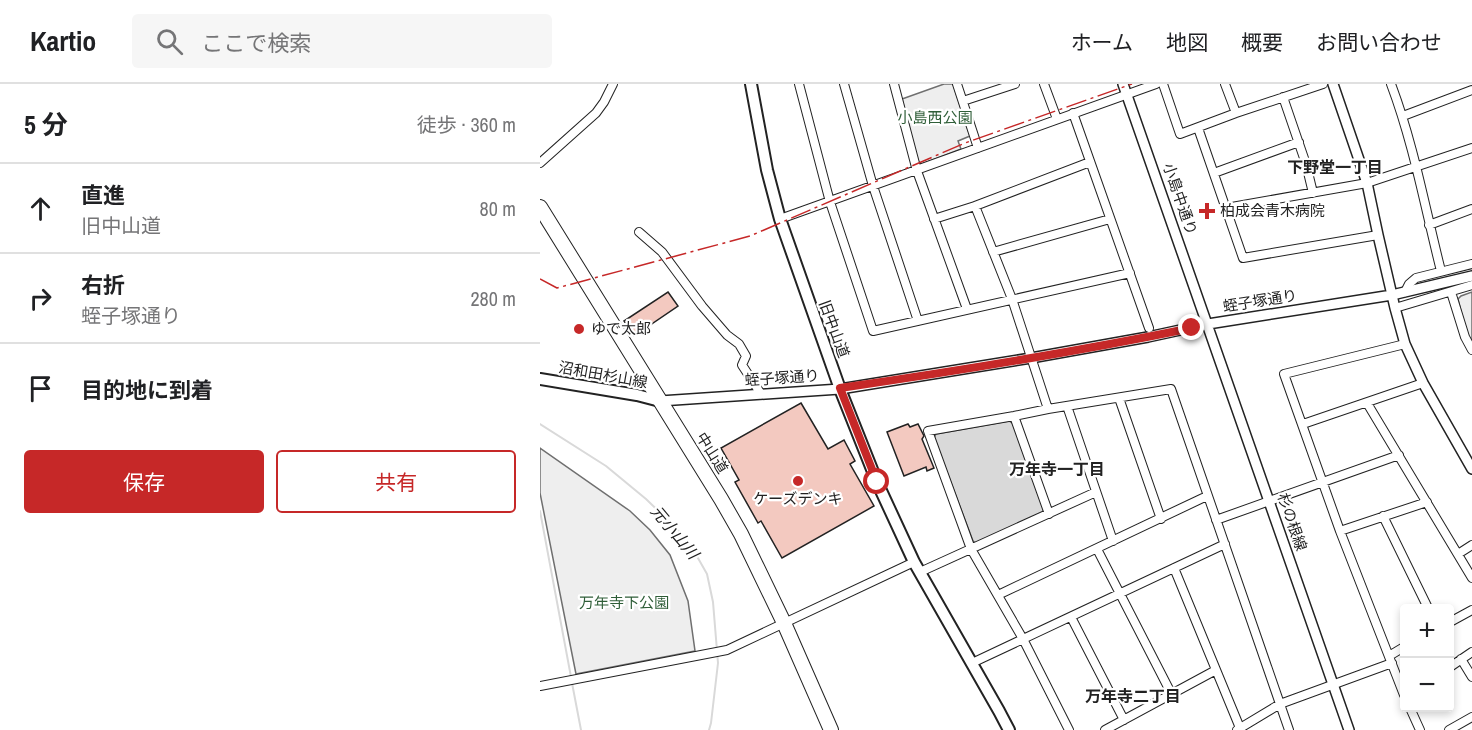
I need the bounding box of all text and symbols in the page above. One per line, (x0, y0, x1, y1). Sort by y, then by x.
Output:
search box (132, 14, 552, 68)
text: Kartio (30, 22, 96, 60)
icon: search (153, 25, 186, 58)
text: ここで検索 (201, 28, 311, 58)
text: ホーム (1071, 28, 1133, 57)
text: 地図 (1166, 28, 1208, 57)
text: 概要 (1241, 28, 1283, 57)
text: お問い合わせ (1316, 28, 1442, 57)
text: 5 分 (24, 107, 68, 142)
park label: 小島西公園 (897, 107, 973, 128)
text: 徒歩 · 360 m (417, 111, 516, 138)
district label: 下野堂一丁目 (1287, 156, 1383, 178)
street label: 小島中通り (1158, 160, 1203, 238)
text: 直進 (81, 180, 125, 210)
icon: ahead (24, 192, 57, 225)
text: 80 m (480, 195, 516, 222)
place label: 柏成会青木病院 (1220, 200, 1325, 221)
marker: 柏成会青木病院 (1198, 202, 1216, 220)
text: 旧中山道 (81, 212, 161, 239)
text: 右折 (81, 270, 125, 300)
icon: right (24, 282, 57, 315)
street label: 蛭子塚通り (1221, 284, 1299, 317)
text: 280 m (470, 285, 516, 312)
street label: 旧中山道 (814, 297, 855, 361)
text: 蛭子塚通り (81, 302, 181, 329)
route end (1178, 314, 1204, 340)
place label: ゆで太郎 (591, 318, 651, 339)
marker: ゆで太郎 (572, 322, 586, 336)
street label: 沼和田杉山線 (557, 356, 649, 393)
street label: 蛭子塚通り (744, 364, 820, 391)
icon: arrive (24, 372, 57, 405)
text: 目的地に到着 (81, 375, 213, 405)
street label: 中山道 (692, 428, 733, 477)
button: 保存 (24, 450, 264, 513)
button: 共有 (276, 450, 516, 513)
district label: 万年寺一丁目 (1009, 458, 1105, 480)
route start (863, 468, 889, 494)
marker: ケーズデンキ (791, 474, 805, 488)
place label: ケーズデンキ (753, 488, 843, 509)
street label: 杉の根線 (1273, 490, 1312, 554)
water label: 元小山川 (646, 500, 705, 565)
park label: 万年寺下公園 (579, 592, 669, 613)
map controls (1400, 604, 1454, 712)
button: + (1400, 604, 1454, 658)
button: − (1400, 658, 1454, 712)
district label: 万年寺二丁目 (1085, 685, 1181, 707)

